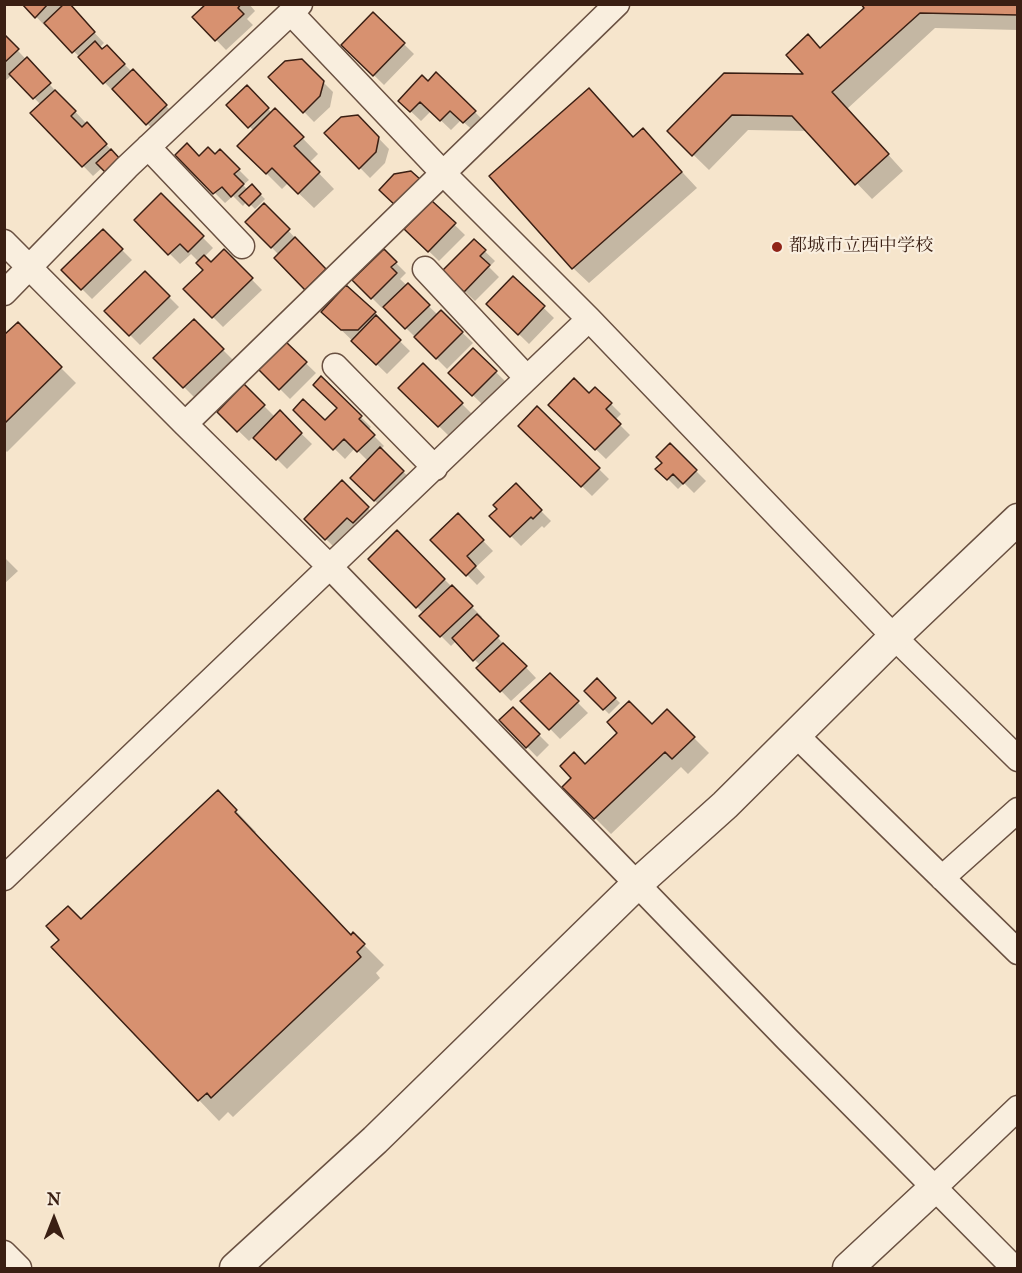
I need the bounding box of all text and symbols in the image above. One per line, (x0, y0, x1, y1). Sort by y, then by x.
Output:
place label: 都城市立西中学校 (789, 236, 933, 258)
marker: 都城市立西中学校 (770, 240, 784, 254)
north arrow (24, 1189, 84, 1249)
text: N (47, 1191, 61, 1211)

